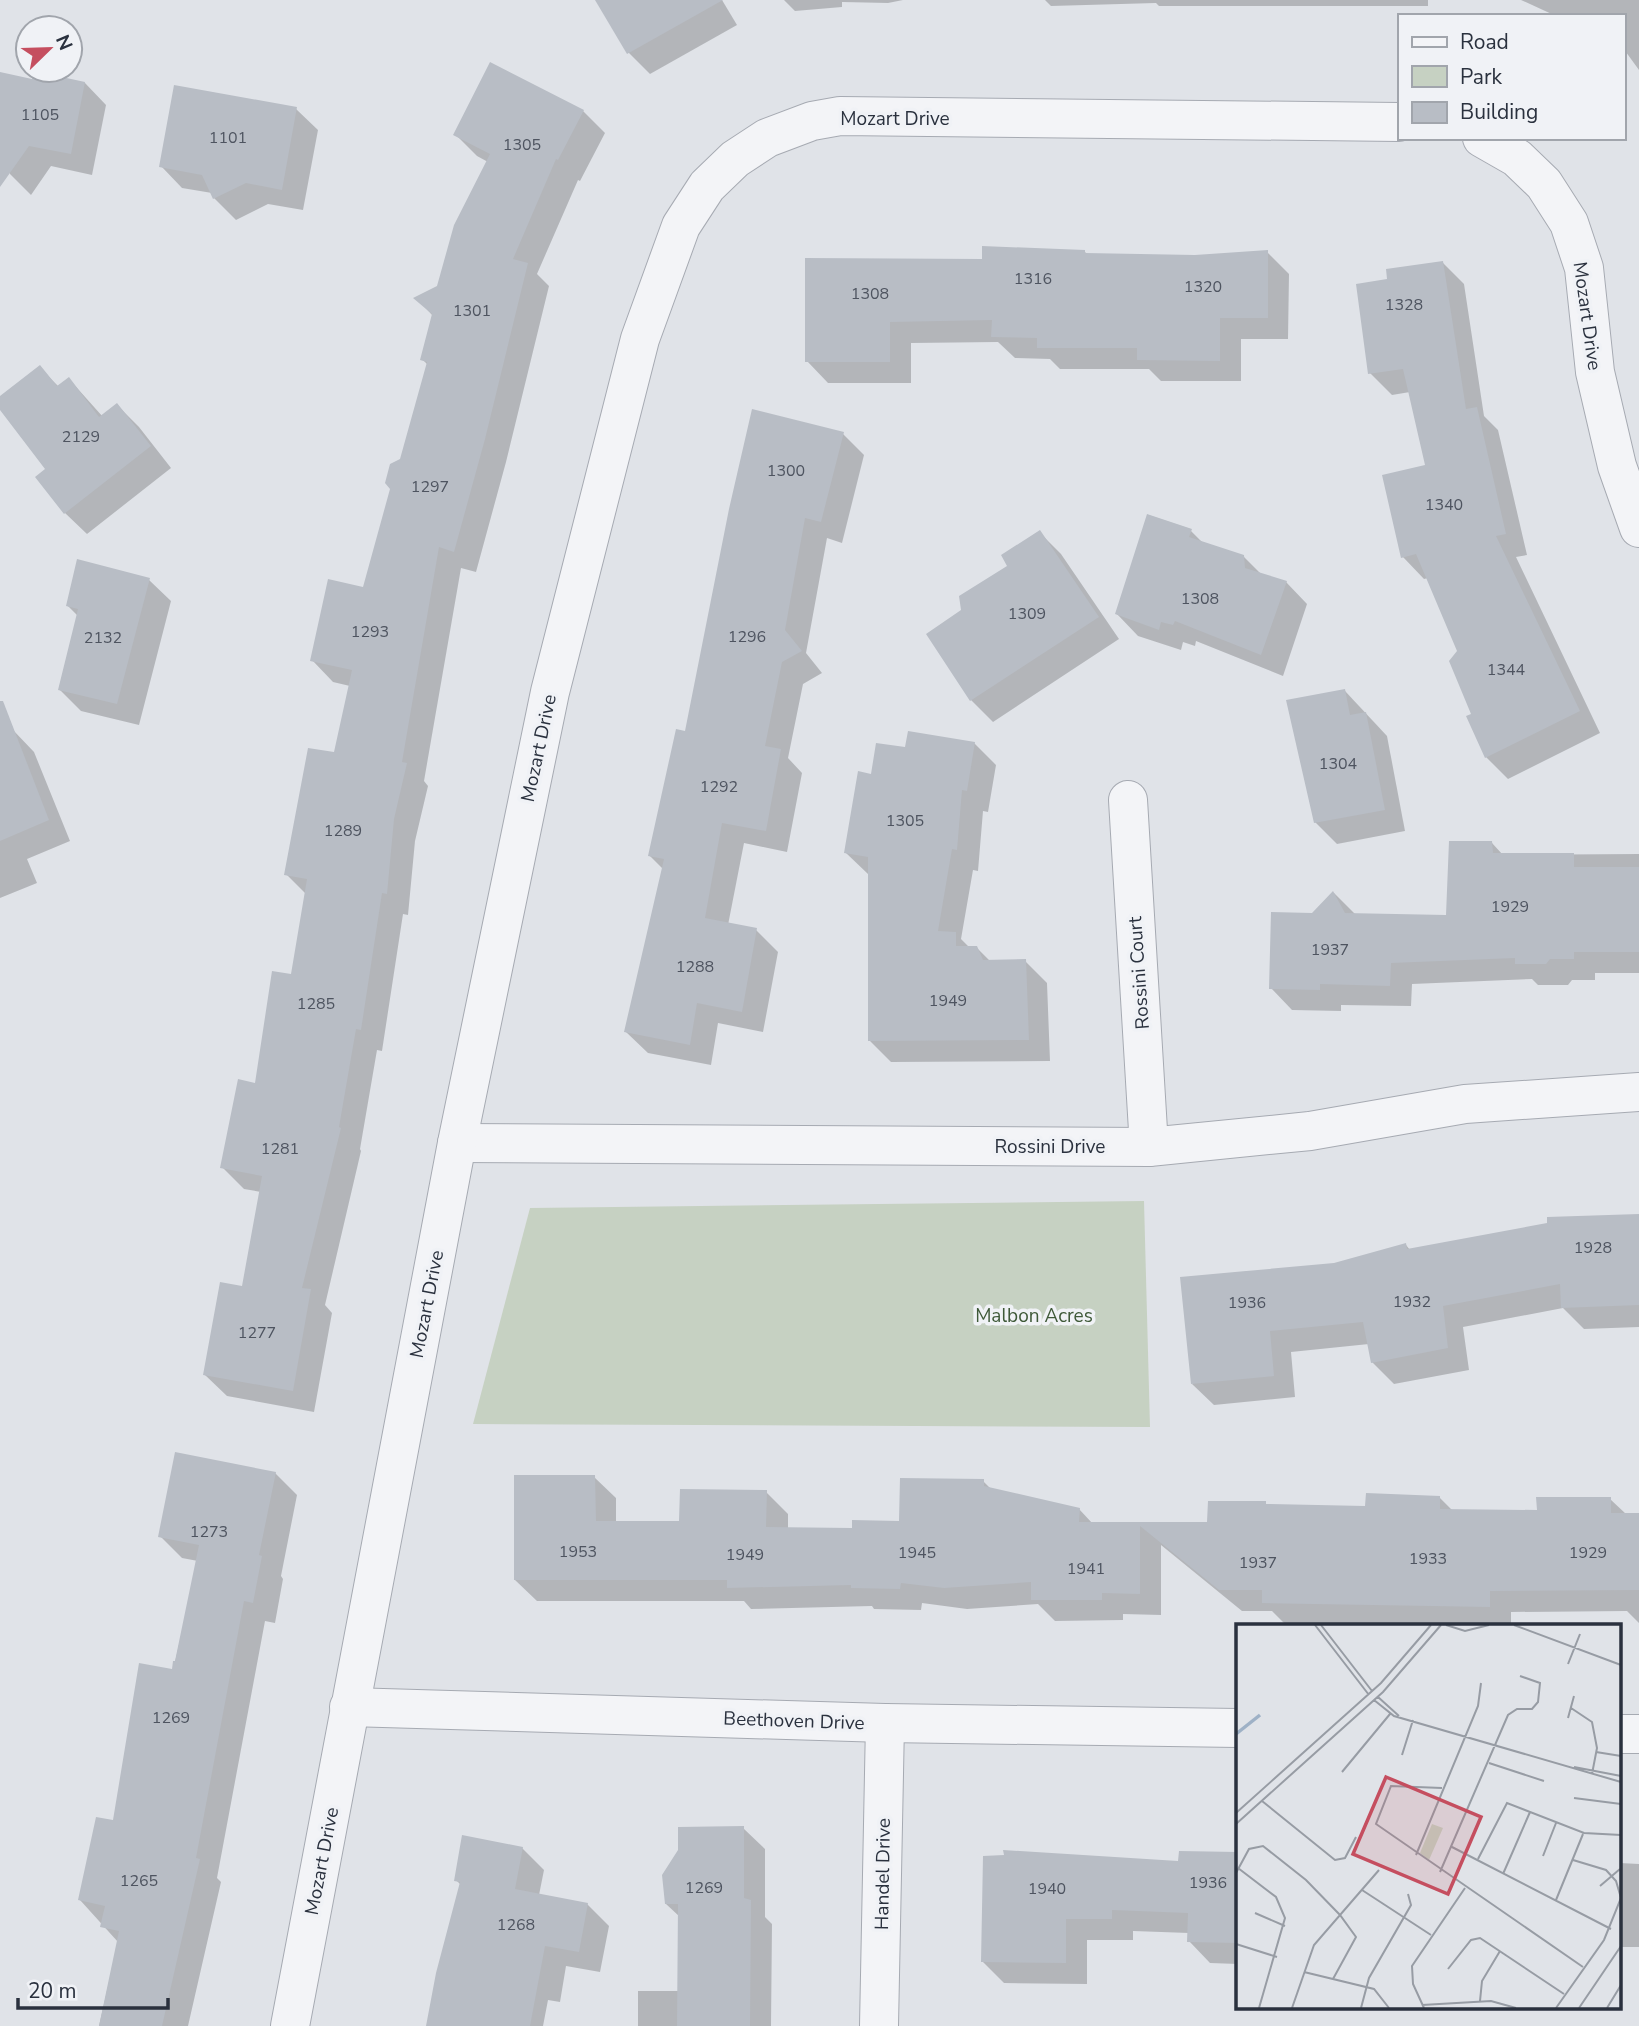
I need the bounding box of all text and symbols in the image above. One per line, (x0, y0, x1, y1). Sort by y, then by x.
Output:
north arrow (14, 14, 84, 84)
legend (1398, 14, 1625, 140)
text: Road (1460, 28, 1509, 56)
text: N (49, 31, 78, 54)
text: Park (1460, 63, 1502, 91)
text: Building (1460, 98, 1538, 126)
house number: 1105 (21, 104, 59, 126)
street label: Mozart Drive (840, 106, 950, 132)
house number: 1101 (209, 127, 247, 149)
house number: 1305 (503, 134, 541, 156)
street label: Mozart Drive (1567, 260, 1607, 372)
house number: 1316 (1014, 268, 1052, 290)
house number: 1320 (1184, 276, 1222, 298)
house number: 1308 (851, 283, 889, 305)
house number: 1328 (1385, 294, 1423, 316)
house number: 1301 (453, 300, 491, 322)
house number: 2129 (62, 426, 100, 448)
house number: 1300 (767, 460, 805, 482)
house number: 1297 (411, 476, 449, 498)
house number: 1340 (1425, 494, 1463, 516)
house number: 1308 (1181, 588, 1219, 610)
house number: 1309 (1008, 603, 1046, 625)
house number: 1293 (351, 621, 389, 643)
house number: 1296 (728, 626, 766, 648)
house number: 2132 (84, 627, 122, 649)
house number: 1344 (1487, 659, 1526, 681)
street label: Mozart Drive (515, 692, 563, 804)
house number: 1304 (1319, 753, 1358, 775)
house number: 1292 (700, 776, 738, 798)
house number: 1305 (886, 810, 924, 832)
house number: 1289 (324, 820, 362, 842)
house number: 1929 (1491, 896, 1529, 918)
street label: Rossini Court (1122, 915, 1156, 1030)
house number: 1937 (1311, 939, 1349, 961)
house number: 1288 (676, 956, 714, 978)
house number: 1949 (929, 990, 967, 1012)
house number: 1285 (297, 993, 335, 1015)
street label: Rossini Drive (995, 1134, 1105, 1160)
house number: 1281 (261, 1138, 299, 1160)
house number: 1928 (1574, 1237, 1612, 1259)
street label: Mozart Drive (404, 1248, 450, 1360)
house number: 1932 (1393, 1291, 1431, 1313)
house number: 1936 (1228, 1292, 1266, 1314)
park label: Malbon Acres (975, 1303, 1093, 1329)
house number: 1277 (238, 1322, 276, 1344)
house number: 1273 (190, 1521, 228, 1543)
house number: 1953 (559, 1541, 597, 1563)
house number: 1945 (898, 1542, 936, 1564)
house number: 1929 (1569, 1542, 1607, 1564)
house number: 1949 (726, 1544, 764, 1566)
house number: 1933 (1409, 1548, 1447, 1570)
house number: 1937 (1239, 1552, 1277, 1574)
house number: 1941 (1067, 1558, 1105, 1580)
inset map (1236, 1624, 1622, 2008)
street label: Beethoven Drive (723, 1706, 865, 1736)
house number: 1269 (152, 1707, 190, 1729)
street label: Mozart Drive (299, 1805, 345, 1917)
street label: Handel Drive (869, 1818, 897, 1930)
house number: 1265 (120, 1870, 158, 1892)
house number: 1936 (1189, 1872, 1227, 1894)
house number: 1269 (685, 1877, 723, 1899)
house number: 1940 (1028, 1878, 1066, 1900)
house number: 1268 (497, 1914, 535, 1936)
scale bar (18, 1966, 168, 2010)
text: 20 m (28, 1977, 77, 2005)

